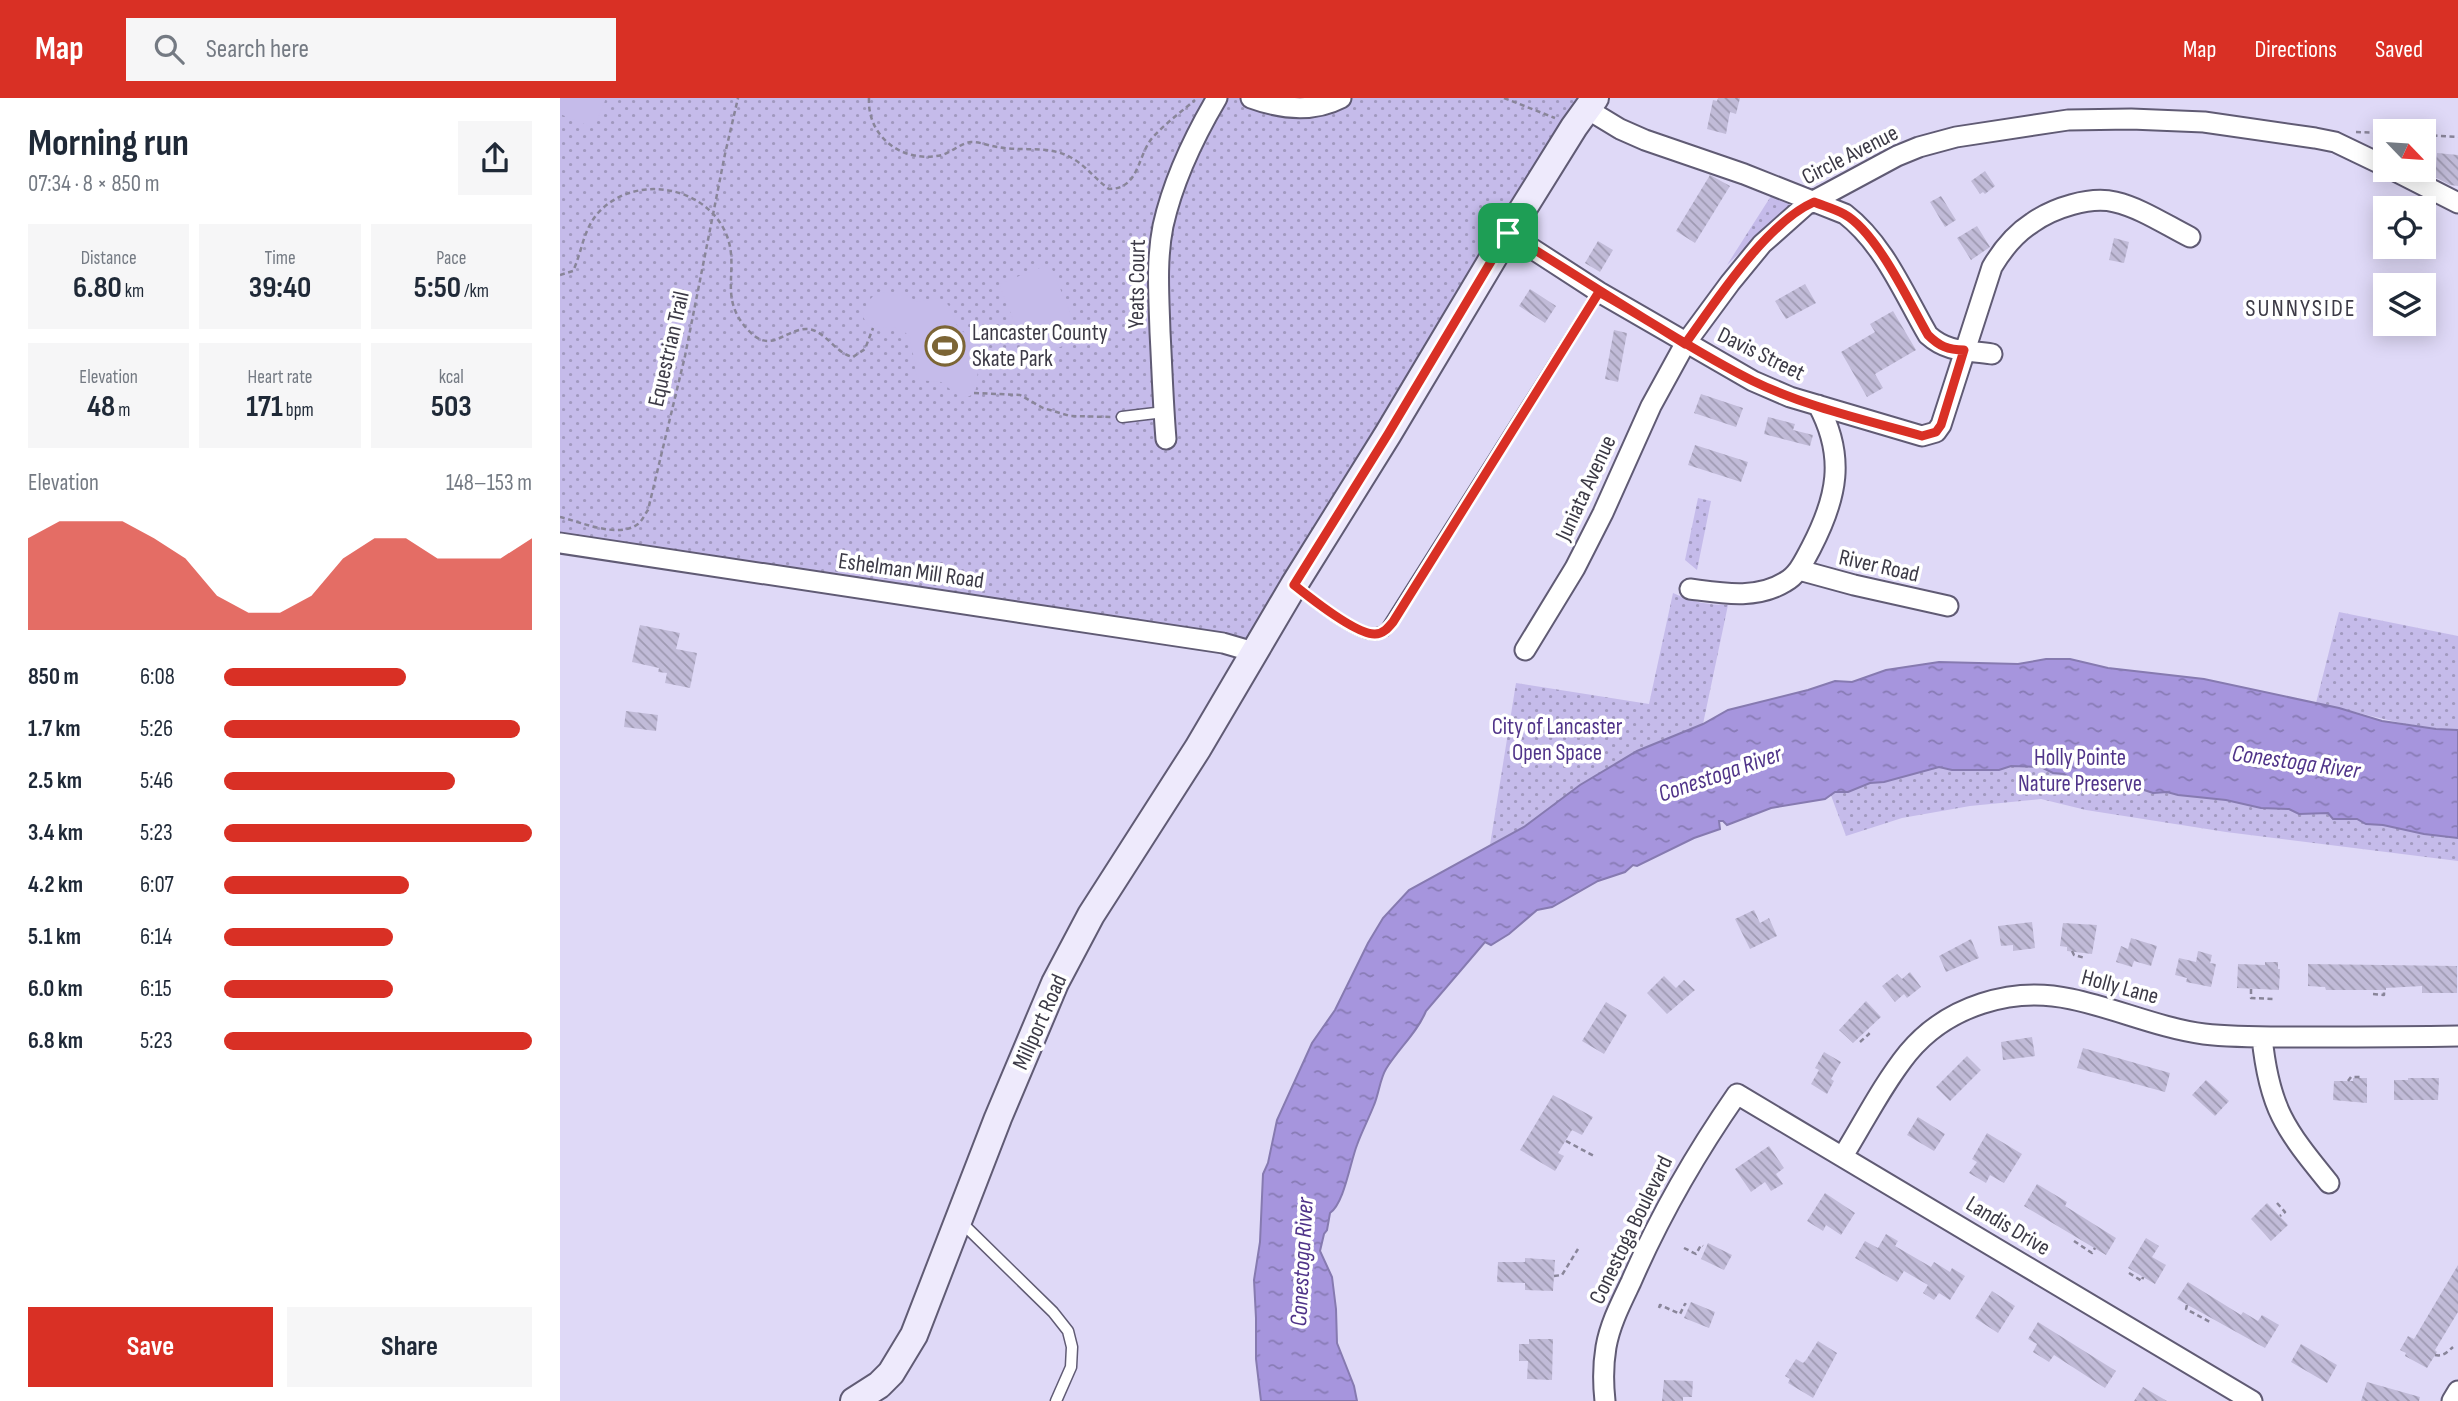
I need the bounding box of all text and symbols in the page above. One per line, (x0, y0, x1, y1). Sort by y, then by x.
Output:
search box (126, 18, 616, 81)
text: Map (35, 29, 84, 69)
icon: search (150, 30, 188, 68)
text: Search here (206, 34, 309, 65)
text: Map (2183, 35, 2216, 64)
text: Directions (2254, 35, 2337, 64)
text: Saved (2375, 35, 2423, 64)
street label: Circle Avenue (1797, 119, 1903, 191)
north arrow (2373, 119, 2436, 182)
map controls (2373, 119, 2436, 336)
text: Morning run (28, 121, 189, 166)
button: share (458, 121, 532, 195)
text: 07:34 · 8 × 850 m (28, 170, 159, 198)
button: locate (2373, 196, 2436, 259)
pin (1478, 203, 1538, 263)
icon: arrive (1489, 214, 1527, 252)
street label: Yeats Court (1122, 239, 1152, 329)
text: Distance (81, 247, 137, 270)
text: Time (264, 247, 296, 270)
text: Pace (436, 247, 466, 270)
text: 6.80 (73, 270, 122, 306)
text: 39:40 (249, 270, 311, 306)
text: 5:50 (414, 270, 461, 306)
button: layers (2373, 273, 2436, 336)
text: km (122, 280, 144, 303)
text: /km (461, 280, 489, 303)
street label: Equestrian Trail (642, 289, 696, 409)
district label: SUNNYSIDE (2245, 294, 2357, 323)
place label: Lancaster County Skate Park (972, 319, 1108, 373)
street label: Davis Street (1713, 321, 1809, 387)
sports icon: Lancaster County Skate Park (924, 325, 966, 367)
text: Elevation (79, 366, 138, 389)
text: Heart rate (248, 366, 312, 389)
text: kcal (439, 366, 464, 389)
text: 48 (87, 389, 115, 425)
text: 171 (246, 389, 283, 425)
text: 503 (431, 389, 472, 425)
text: m (115, 399, 130, 422)
text: bpm (283, 399, 314, 422)
street label: Juniata Avenue (1549, 431, 1623, 546)
text: Elevation (28, 469, 99, 497)
text: 148–153 m (446, 469, 532, 497)
street label: River Road (1836, 543, 1922, 589)
street label: Eshelman Mill Road (836, 547, 986, 595)
text: 850 m (28, 663, 79, 691)
text: 6:08 (140, 663, 175, 691)
park label: City of Lancaster Open Space (1492, 713, 1623, 767)
text: 1.7 km (28, 715, 81, 743)
text: 5:26 (140, 715, 173, 743)
water label: Conestoga River (1654, 739, 1787, 809)
water label: Conestoga River (2230, 739, 2363, 786)
park label: Holly Pointe Nature Preserve (2018, 744, 2142, 798)
text: 2.5 km (28, 767, 82, 795)
text: 5:46 (140, 767, 173, 795)
text: 3.4 km (28, 819, 83, 847)
text: 5:23 (140, 819, 173, 847)
text: 4.2 km (28, 871, 83, 899)
text: 6:07 (140, 871, 174, 899)
text: 5.1 km (28, 923, 81, 951)
text: 6:14 (140, 923, 172, 951)
street label: Holly Lane (2078, 963, 2162, 1011)
street label: Millport Road (1007, 970, 1073, 1074)
text: 6.0 km (28, 975, 83, 1003)
text: 6:15 (140, 975, 172, 1003)
text: 6.8 km (28, 1027, 83, 1055)
text: 5:23 (140, 1027, 173, 1055)
street label: Conestoga Boulevard (1583, 1151, 1679, 1309)
street label: Landis Drive (1961, 1190, 2055, 1262)
water label: Conestoga River (1284, 1196, 1320, 1327)
button: Save (28, 1307, 273, 1387)
button: Share (287, 1307, 532, 1387)

